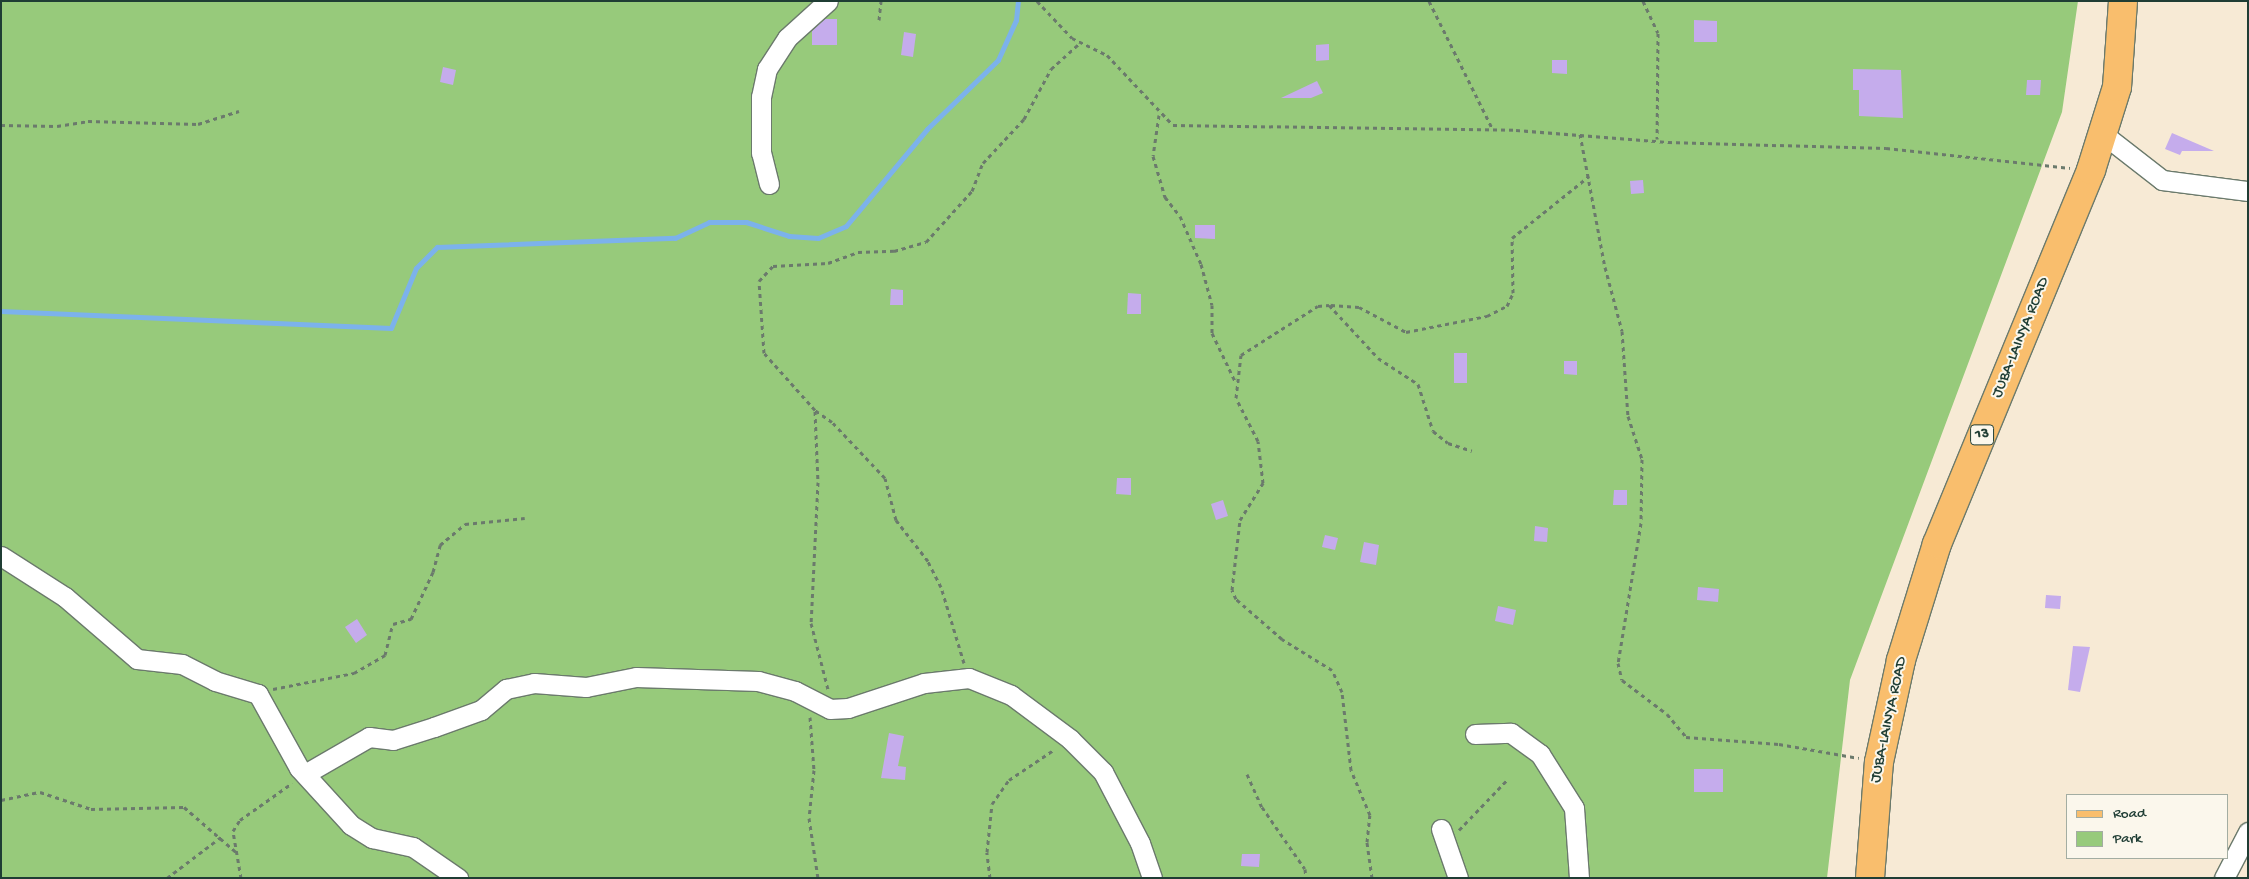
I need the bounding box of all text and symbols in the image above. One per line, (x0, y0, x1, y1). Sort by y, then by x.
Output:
street label: JUBA-LAINYA ROAD (1989, 275, 2055, 401)
road number: 13 (1970, 422, 1994, 448)
street label: JUBA-LAINYA ROAD (1867, 655, 1913, 785)
legend (2066, 794, 2229, 859)
text: Road (2113, 805, 2146, 823)
text: Park (2113, 830, 2142, 848)

